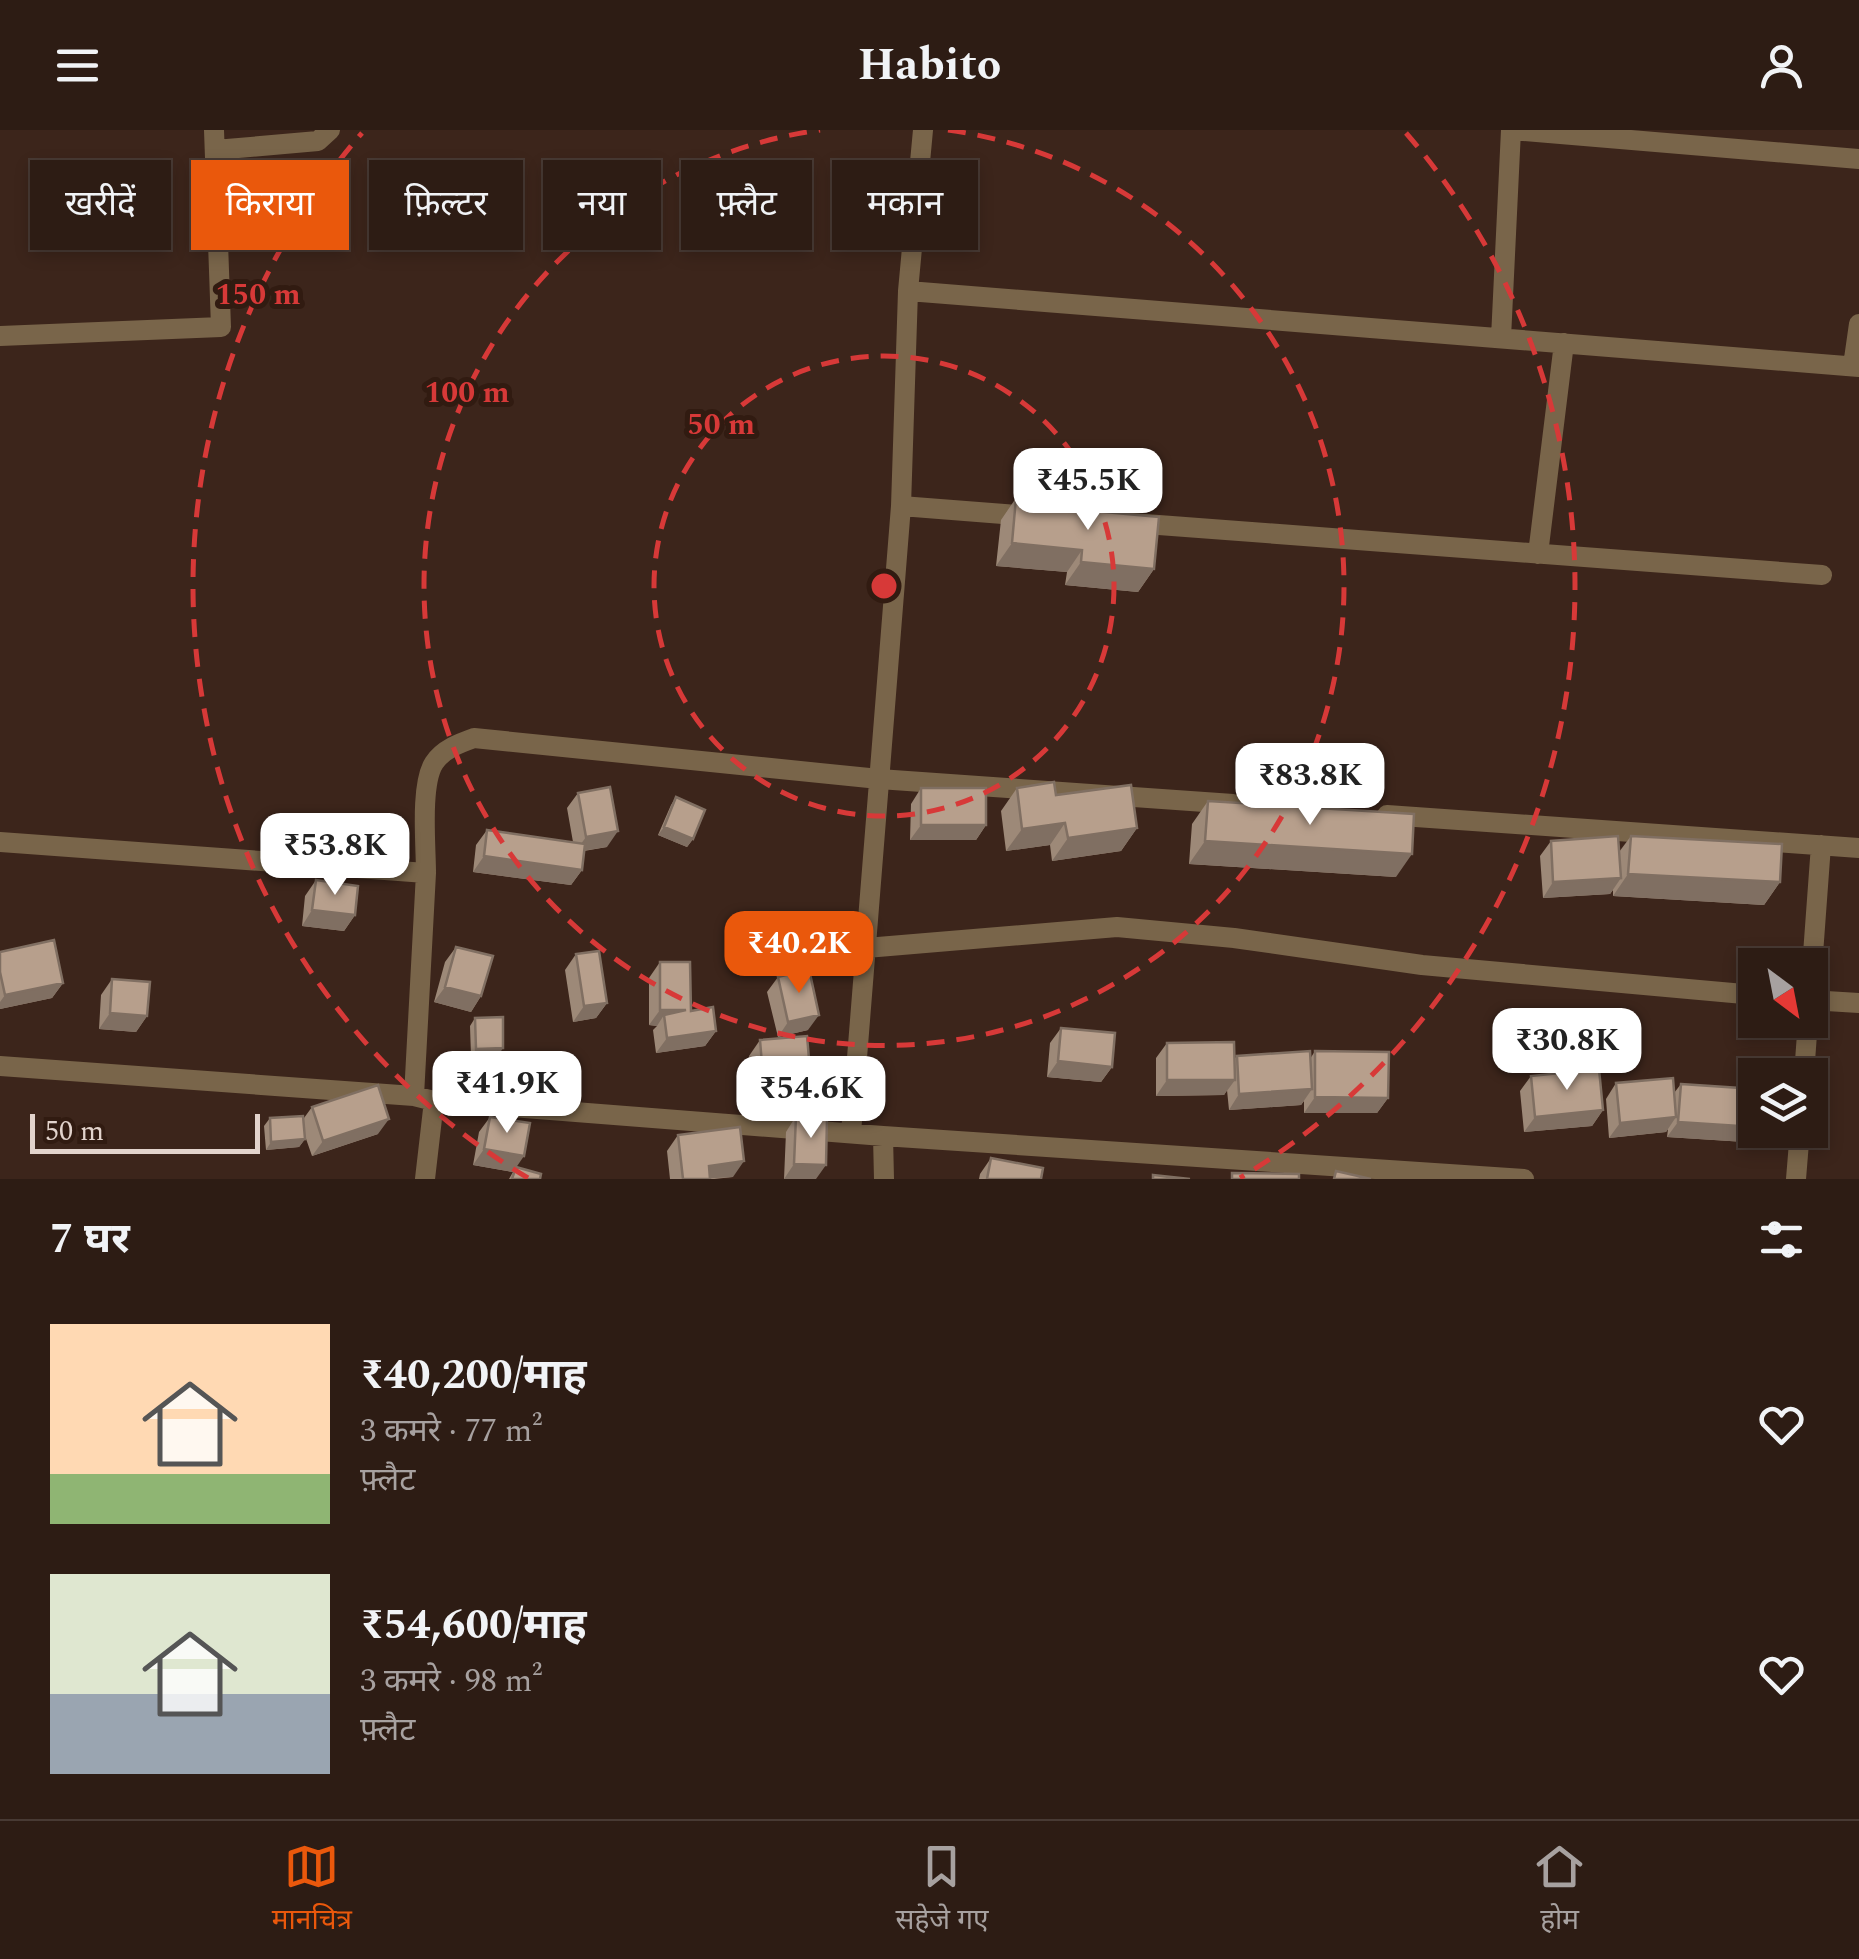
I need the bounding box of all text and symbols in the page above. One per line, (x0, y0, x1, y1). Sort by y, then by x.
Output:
text: Habito (858, 31, 1001, 100)
icon: menu (50, 38, 105, 93)
icon: person (1754, 38, 1809, 93)
chip: खरीदें (30, 160, 171, 250)
chip: किराया (191, 160, 349, 250)
chip: फ़िल्टर (369, 160, 523, 250)
chip: नया (543, 160, 661, 250)
chip: फ़्लैट (681, 160, 812, 250)
chip: मकान (832, 160, 978, 250)
text: 150 m (215, 272, 301, 318)
text: 100 m (424, 370, 510, 416)
text: 50 m (687, 402, 755, 448)
pin: ₹45.5K (1007, 448, 1169, 533)
text: ₹45.5K (1035, 456, 1141, 505)
centre of rings (866, 568, 902, 604)
pin: ₹83.8K (1229, 743, 1391, 828)
text: ₹83.8K (1257, 751, 1363, 800)
pin: ₹53.8K (254, 813, 416, 898)
text: ₹53.8K (282, 821, 388, 870)
pin: ₹40.2K (718, 911, 880, 996)
text: ₹40.2K (746, 919, 852, 968)
north arrow (1738, 948, 1828, 1038)
map controls (1738, 948, 1828, 1148)
pin: ₹30.8K (1486, 1008, 1648, 1093)
text: ₹30.8K (1514, 1016, 1620, 1065)
pin: ₹41.9K (426, 1051, 588, 1136)
pin: ₹54.6K (730, 1056, 892, 1141)
button: layers (1738, 1058, 1828, 1148)
text: ₹41.9K (454, 1059, 560, 1108)
text: ₹54.6K (758, 1064, 864, 1113)
scale bar (30, 1109, 260, 1154)
text: 50 m (45, 1110, 104, 1153)
text: 7 घर (50, 1208, 130, 1271)
icon: filters (1754, 1212, 1809, 1267)
text: ₹40,200/माह (360, 1344, 587, 1407)
icon: home (130, 1364, 250, 1484)
icon: heart (1754, 1397, 1809, 1452)
text: 3 कमरे · 77 m² (360, 1407, 542, 1456)
text: फ़्लैट (360, 1456, 415, 1505)
text: ₹54,600/माह (360, 1594, 587, 1657)
icon: home (130, 1614, 250, 1734)
icon: heart (1754, 1647, 1809, 1702)
text: 3 कमरे · 98 m² (360, 1657, 542, 1706)
text: फ़्लैट (360, 1706, 415, 1755)
tab: मानचित्र (272, 1839, 352, 1942)
tab: सहेजे गए (896, 1839, 988, 1942)
tab: होम (1532, 1839, 1587, 1942)

